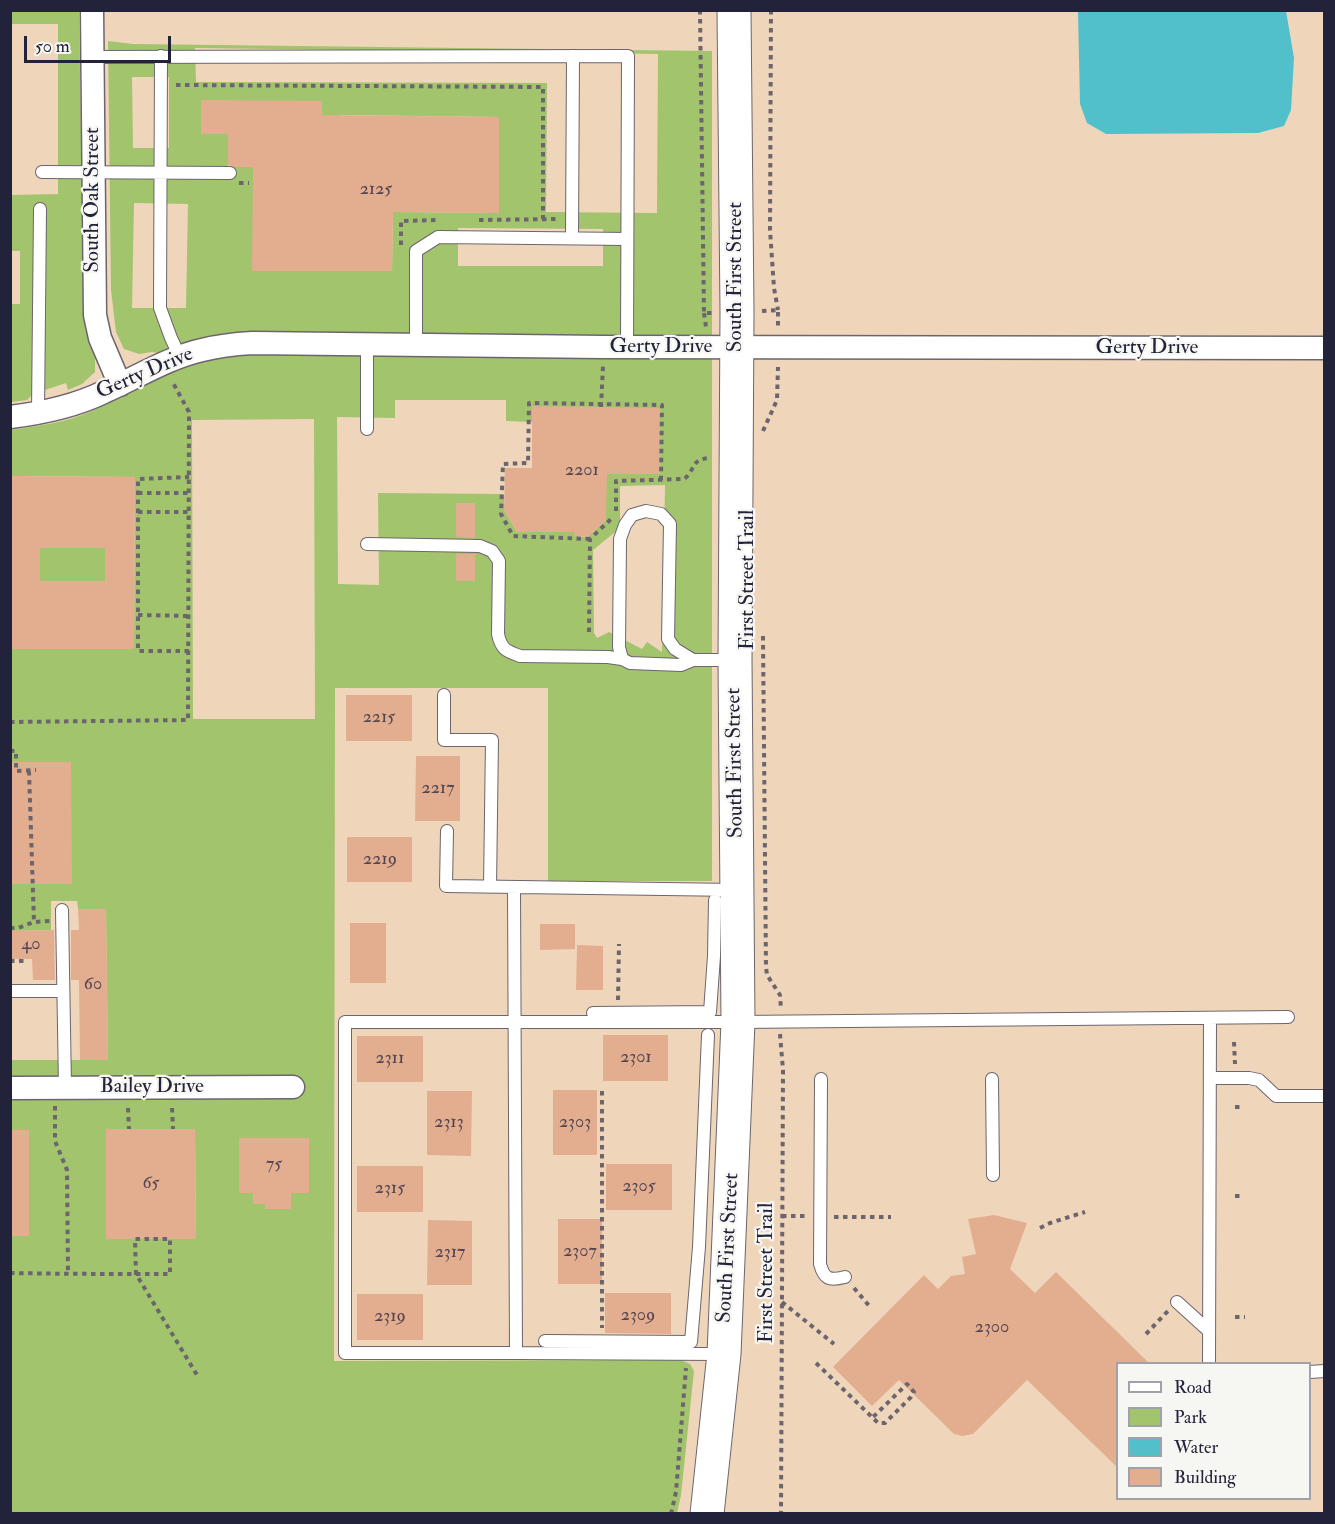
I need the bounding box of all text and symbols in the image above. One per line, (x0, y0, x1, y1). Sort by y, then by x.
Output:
scale bar (27, 24, 174, 62)
text: 50 m (35, 35, 70, 58)
street label: South Oak Street (80, 127, 106, 273)
house number: 2125 (360, 179, 392, 201)
street label: South First Street (723, 202, 749, 352)
street label: Gerty Drive (610, 334, 712, 360)
street label: Gerty Drive (1096, 335, 1198, 361)
street label: Gerty Drive (93, 342, 197, 406)
house number: 2201 (565, 460, 599, 482)
street label: First Street Trail (735, 510, 761, 650)
street label: South First Street (722, 688, 750, 838)
house number: 2215 (363, 707, 395, 729)
house number: 2217 (422, 778, 454, 800)
house number: 2219 (363, 849, 397, 871)
house number: 40 (22, 934, 40, 956)
house number: 60 (84, 974, 102, 996)
house number: 2301 (620, 1047, 652, 1069)
house number: 2311 (376, 1048, 404, 1070)
street label: Bailey Drive (100, 1074, 204, 1100)
house number: 2313 (434, 1112, 464, 1134)
house number: 2303 (559, 1112, 591, 1134)
house number: 75 (266, 1154, 282, 1176)
street label: South First Street (712, 1172, 746, 1324)
house number: 65 (143, 1173, 159, 1195)
house number: 2305 (622, 1176, 656, 1198)
house number: 2315 (375, 1178, 405, 1200)
street label: First Street Trail (754, 1203, 780, 1343)
house number: 2307 (563, 1241, 597, 1263)
house number: 2317 (435, 1242, 465, 1264)
house number: 2309 (621, 1305, 655, 1327)
house number: 2319 (374, 1306, 406, 1328)
house number: 2300 (975, 1317, 1009, 1339)
legend (1116, 1362, 1311, 1500)
text: Road (1174, 1376, 1212, 1399)
text: Park (1174, 1406, 1207, 1429)
text: Water (1174, 1436, 1218, 1459)
text: Building (1174, 1466, 1236, 1489)

